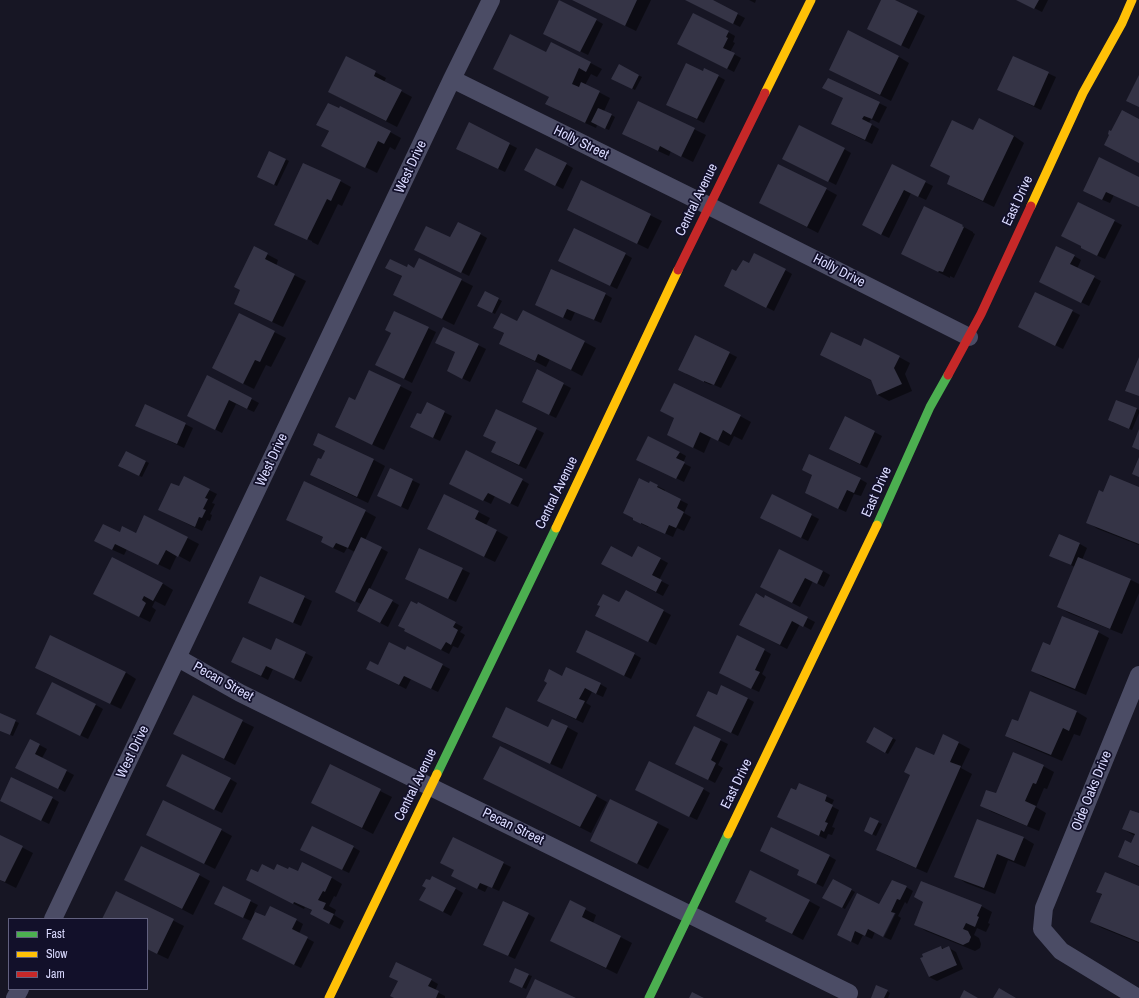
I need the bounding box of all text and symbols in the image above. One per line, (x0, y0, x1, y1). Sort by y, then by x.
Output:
street label: Holly Street (551, 122, 611, 164)
street label: West Drive (391, 138, 431, 196)
street label: Central Avenue (672, 161, 722, 239)
street label: East Drive (999, 173, 1037, 229)
street label: Holly Drive (810, 251, 868, 291)
street label: West Drive (252, 431, 292, 489)
street label: Central Avenue (532, 454, 582, 532)
street label: East Drive (858, 464, 896, 520)
street label: Pecan Street (190, 659, 256, 705)
street label: West Drive (113, 723, 153, 781)
street label: Central Avenue (391, 746, 441, 824)
street label: Olde Oaks Drive (1068, 749, 1116, 833)
street label: East Drive (718, 756, 756, 812)
street label: Pecan Street (479, 805, 547, 849)
legend (8, 918, 148, 990)
text: Fast (46, 926, 65, 942)
text: Slow (46, 946, 67, 962)
text: Jam (46, 966, 65, 982)

